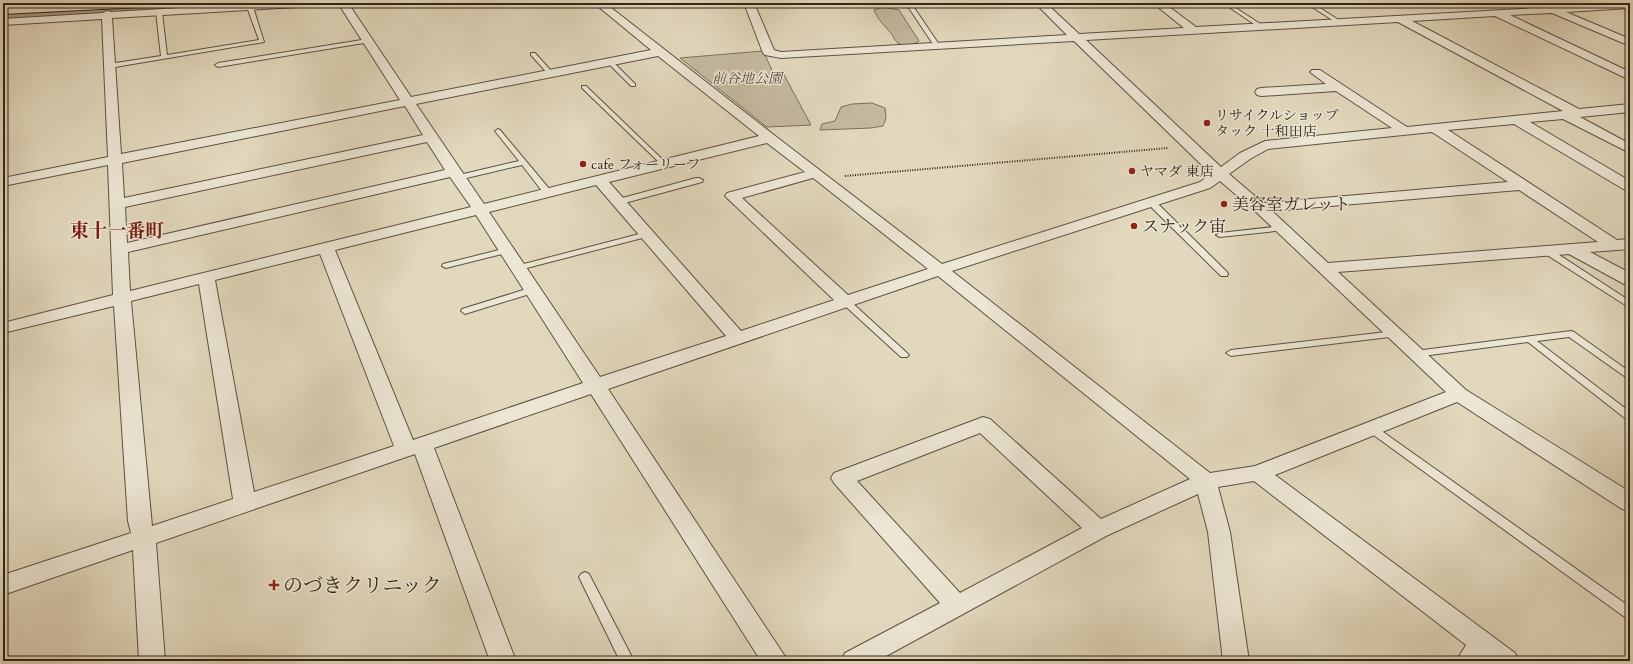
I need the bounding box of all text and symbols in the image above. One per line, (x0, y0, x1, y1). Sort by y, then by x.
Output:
park label: 前谷地公園 (712, 69, 784, 88)
place label: リサイクルショップ タック 十和田店 (1215, 106, 1338, 141)
marker: リサイクルショップ タック 十和田店 (1202, 118, 1212, 128)
place label: cafe フォーリーフ (591, 155, 700, 174)
marker: cafe フォーリーフ (578, 159, 588, 169)
place label: ヤマダ 東店 (1140, 162, 1214, 181)
marker: ヤマダ 東店 (1127, 166, 1137, 176)
place label: 美容室ガレット (1232, 193, 1351, 216)
marker: 美容室ガレット (1219, 199, 1229, 209)
place label: スナック宙 (1142, 215, 1226, 238)
district label: 東十一番町 (69, 218, 165, 244)
marker: スナック宙 (1129, 221, 1139, 231)
place label: のづきクリニック (283, 572, 442, 599)
marker: のづきクリニック (268, 579, 280, 591)

